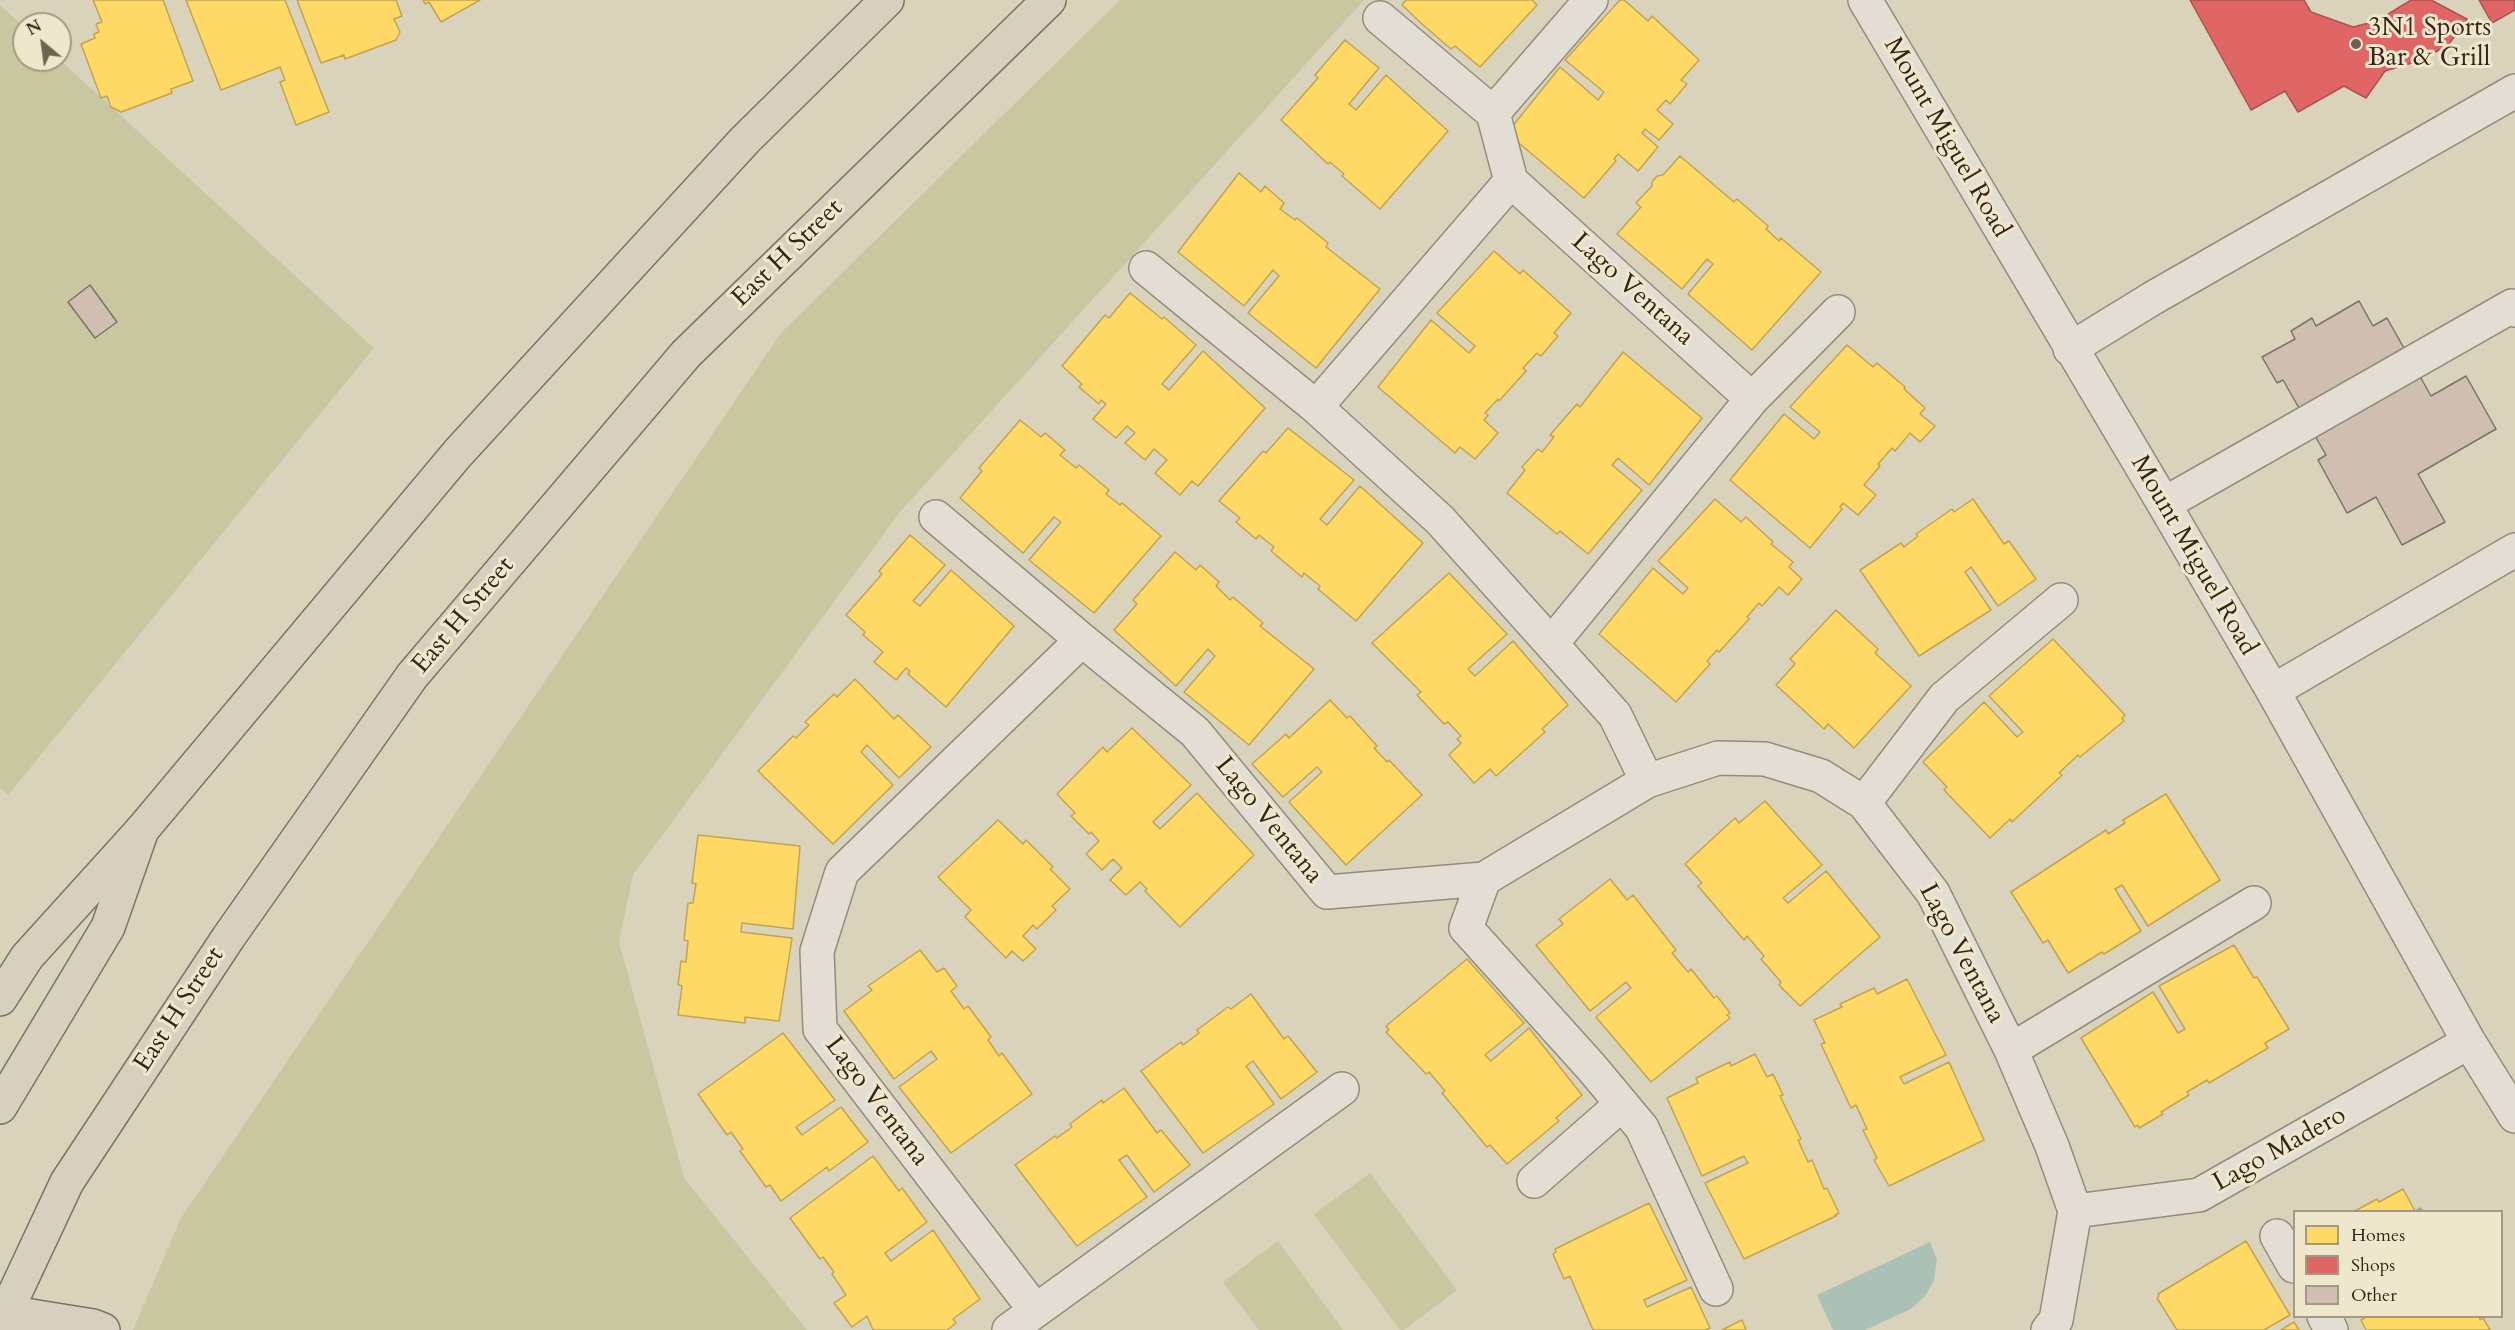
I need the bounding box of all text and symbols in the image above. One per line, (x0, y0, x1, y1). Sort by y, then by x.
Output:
north arrow (12, 12, 72, 72)
place label: 3N1 Sports Bar & Grill (2368, 13, 2491, 74)
text: N (23, 15, 46, 41)
street label: Mount Miguel Road (1876, 32, 2016, 244)
marker: 3N1 Sports Bar & Grill (2349, 37, 2363, 51)
street label: East H Street (726, 193, 850, 315)
street label: Lago Ventana (1564, 227, 1700, 353)
street label: Mount Miguel Road (2123, 450, 2263, 662)
street label: East H Street (406, 551, 522, 681)
street label: Lago Ventana (1208, 751, 1328, 891)
street label: Lago Ventana (1911, 879, 2011, 1029)
street label: East H Street (128, 942, 232, 1078)
street label: Lago Ventana (817, 1031, 935, 1173)
street label: Lago Madero (2208, 1101, 2352, 1199)
legend (2293, 1210, 2503, 1318)
text: Homes (2351, 1223, 2405, 1248)
text: Shops (2351, 1253, 2395, 1278)
text: Other (2351, 1283, 2397, 1308)

